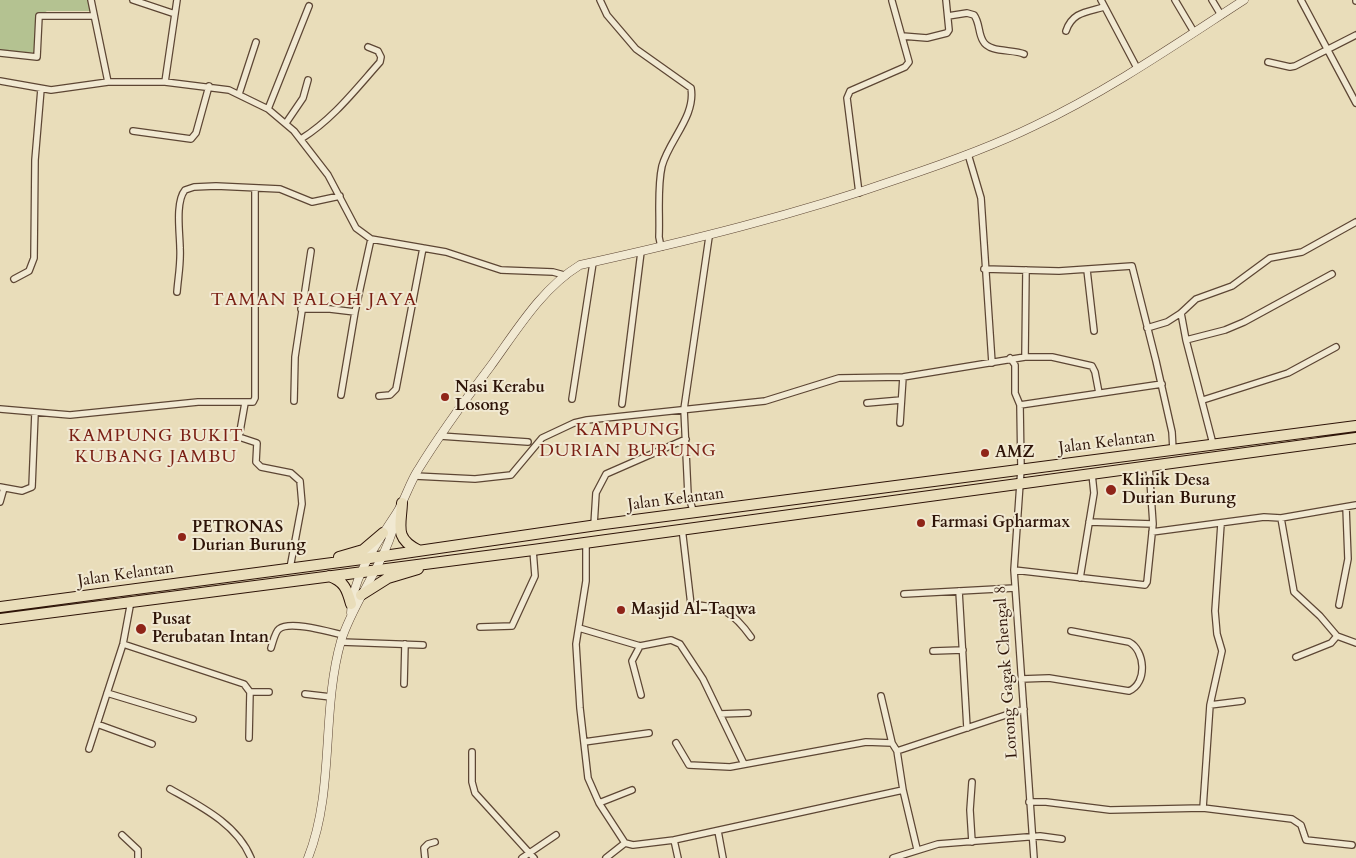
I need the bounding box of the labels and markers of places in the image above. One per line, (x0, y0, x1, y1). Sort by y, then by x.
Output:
place label: Nasi Kerabu Losong (455, 378, 545, 416)
marker: Nasi Kerabu Losong (439, 391, 451, 403)
place label: AMZ (995, 443, 1035, 463)
marker: AMZ (979, 447, 991, 459)
place label: Klinik Desa Durian Burung (1122, 471, 1236, 509)
marker: Klinik Desa Durian Burung (1104, 483, 1118, 497)
place label: Farmasi Gpharmax (931, 513, 1070, 533)
marker: Farmasi Gpharmax (915, 517, 927, 529)
place label: PETRONAS Durian Burung (192, 518, 306, 556)
marker: PETRONAS Durian Burung (176, 531, 188, 543)
place label: Masjid Al-Taqwa (631, 600, 756, 620)
marker: Masjid Al-Taqwa (615, 604, 627, 616)
place label: Pusat Perubatan Intan (152, 610, 269, 648)
marker: Pusat Perubatan Intan (134, 622, 148, 636)

